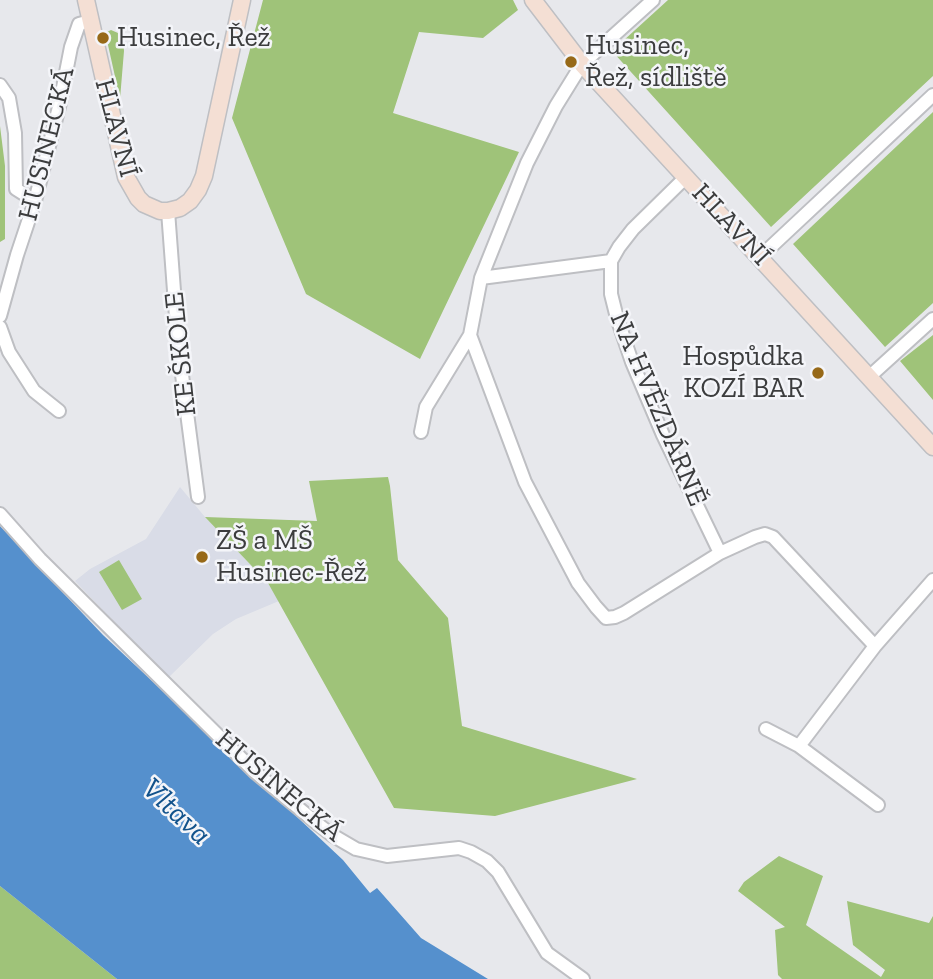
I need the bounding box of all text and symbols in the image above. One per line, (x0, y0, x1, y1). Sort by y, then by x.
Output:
place label: Husinec, Řež (117, 21, 271, 55)
place label: Husinec, Řež, sídliště (585, 29, 727, 95)
marker: Husinec, Řež (95, 30, 111, 46)
marker: Husinec, Řež, sídliště (563, 54, 579, 70)
street label: HUSINECKÁ (12, 64, 82, 224)
street label: HLAVNÍ (87, 75, 145, 181)
street label: HLAVNÍ (684, 177, 778, 273)
street label: KE ŠKOLE (158, 290, 204, 418)
street label: NA HVĚZDÁRNĚ (602, 307, 714, 511)
place label: Hospůdka KOZÍ BAR (682, 340, 804, 406)
marker: Hospůdka KOZÍ BAR (810, 365, 826, 381)
place label: ZŠ a MŠ Husinec-Řež (216, 524, 367, 590)
marker: ZŠ a MŠ Husinec-Řež (194, 549, 210, 565)
street label: HUSINECKÁ (208, 723, 350, 849)
water label: Vltava (134, 771, 218, 853)

